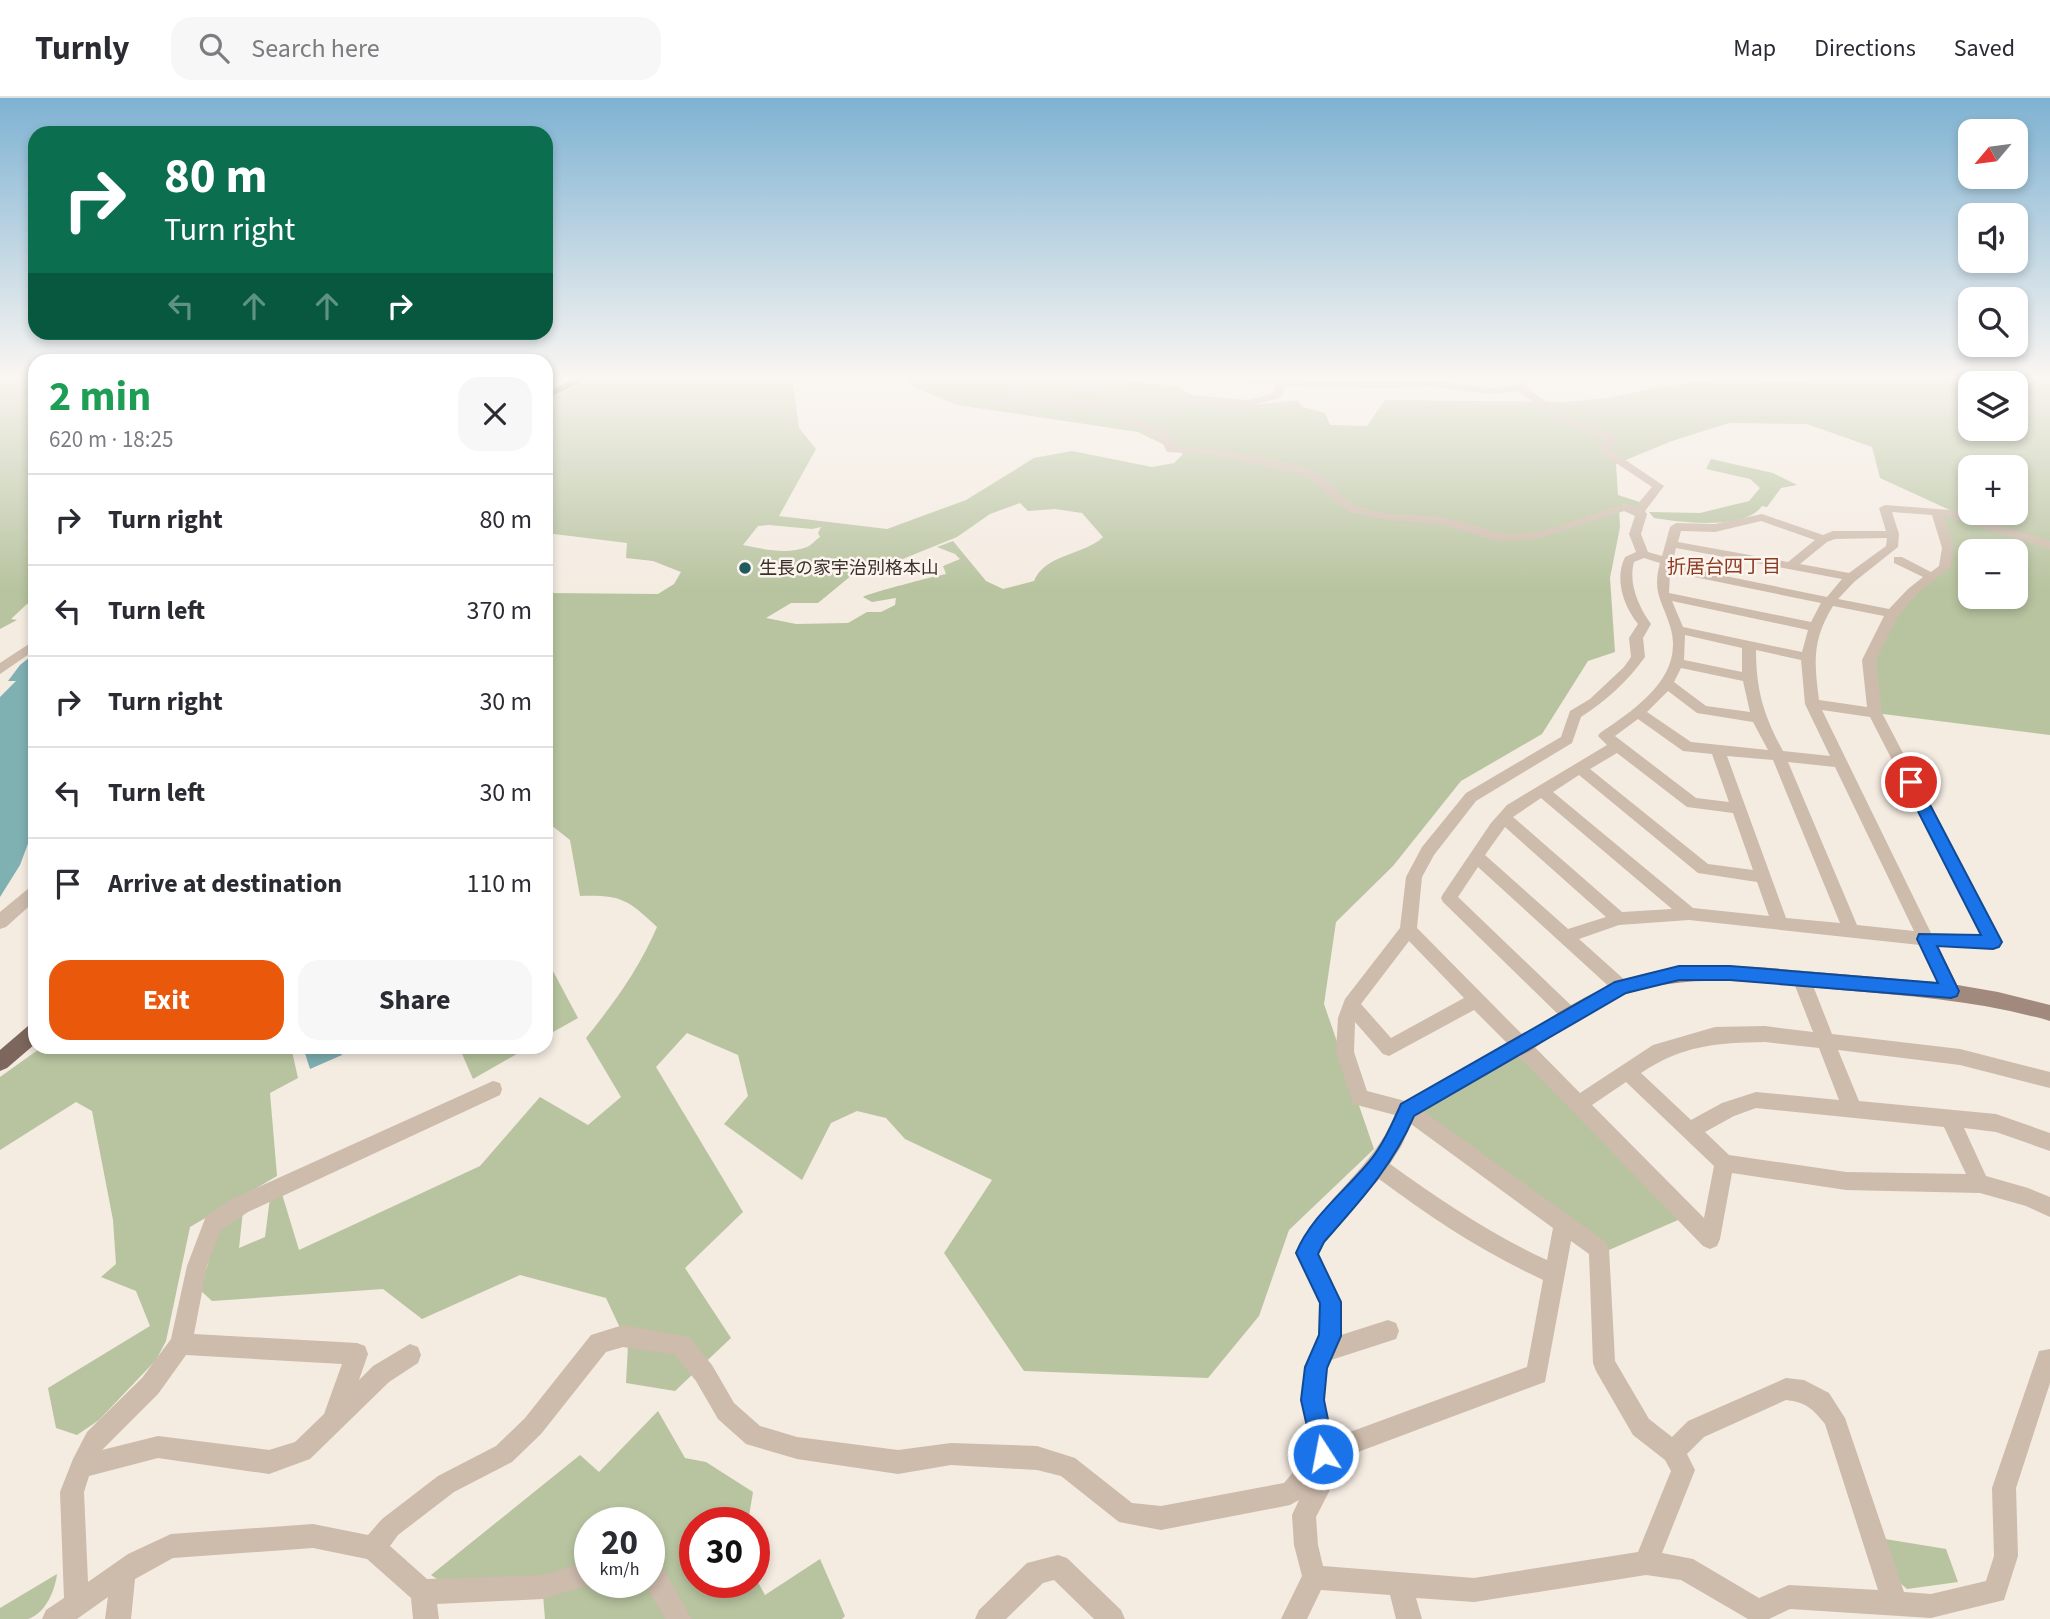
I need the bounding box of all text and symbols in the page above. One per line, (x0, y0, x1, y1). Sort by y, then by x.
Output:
search box (171, 17, 661, 80)
text: Turnly (35, 25, 129, 72)
icon: search (195, 29, 233, 67)
text: Search here (251, 30, 380, 67)
text: Map (1733, 31, 1776, 66)
text: Directions (1814, 31, 1916, 66)
text: Saved (1954, 31, 2015, 66)
north arrow (1958, 119, 2028, 189)
map controls (1958, 119, 2028, 609)
text: 80 m (164, 142, 268, 212)
icon: right (49, 154, 140, 245)
button: sound (1958, 203, 2028, 273)
text: Turn right (164, 207, 295, 253)
icon: left (162, 287, 200, 325)
icon: ahead (235, 287, 273, 325)
icon: ahead (308, 287, 346, 325)
icon: right (381, 287, 419, 325)
button: search (1958, 287, 2028, 357)
text: 2 min (49, 367, 151, 427)
button: layers (1958, 371, 2028, 441)
button: close (458, 377, 532, 451)
text: 620 m · 18:25 (49, 423, 173, 456)
button: + (1958, 455, 2028, 525)
icon: right (49, 501, 87, 539)
text: Turn right (108, 501, 223, 538)
text: 80 m (479, 501, 532, 538)
button: − (1958, 539, 2028, 609)
district label: 折居台四丁目 (1667, 554, 1781, 581)
place label: 生長の家宇治別格本山 (759, 556, 939, 581)
marker: 生長の家宇治別格本山 (737, 560, 753, 576)
icon: left (49, 592, 87, 630)
text: Turn left (108, 592, 205, 629)
text: 370 m (466, 592, 532, 629)
icon: right (49, 683, 87, 721)
text: Turn right (108, 683, 223, 720)
text: 30 m (479, 683, 532, 720)
pin (1881, 752, 1941, 812)
icon: arrive (1892, 763, 1930, 801)
icon: left (49, 774, 87, 812)
text: Turn left (108, 774, 205, 811)
text: 30 m (479, 774, 532, 811)
icon: arrive (49, 865, 87, 903)
text: Arrive at destination (108, 865, 342, 902)
text: 110 m (466, 865, 532, 902)
button: Exit (49, 960, 284, 1040)
button: Share (298, 960, 532, 1040)
position arrow (1286, 1417, 1360, 1491)
speed limit sign: 30 (679, 1507, 770, 1598)
text: 20 (601, 1518, 638, 1568)
text: km/h (600, 1557, 639, 1582)

